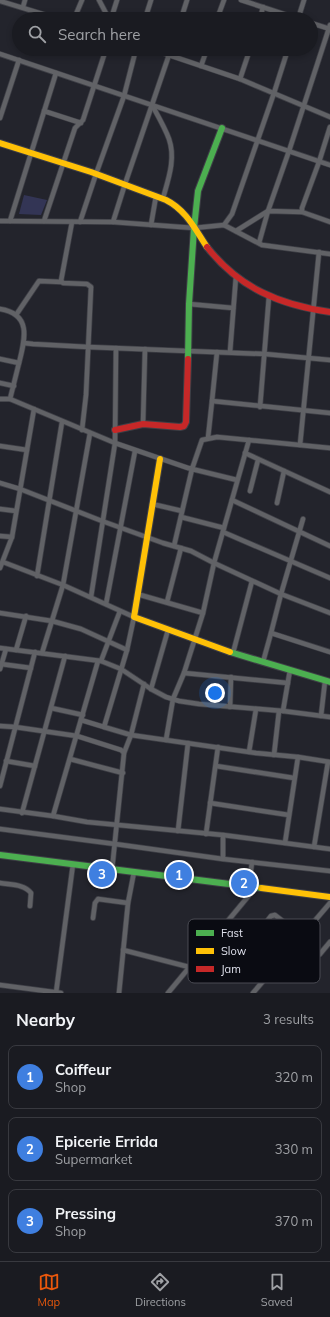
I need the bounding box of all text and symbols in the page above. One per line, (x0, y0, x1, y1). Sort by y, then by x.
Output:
search box (12, 12, 318, 56)
icon: search (26, 23, 48, 45)
text: Search here (58, 25, 140, 44)
your location (205, 683, 225, 703)
pin: 3 (89, 859, 115, 889)
pin: 1 (166, 860, 192, 890)
pin: 2 (231, 868, 257, 898)
legend (188, 919, 320, 983)
text: Fast (221, 926, 243, 940)
text: Slow (221, 944, 247, 958)
text: Jam (221, 962, 241, 976)
text: Nearby (16, 1009, 75, 1030)
text: 3 results (263, 1011, 314, 1027)
text: Coiffeur (55, 1060, 111, 1079)
text: 1 (26, 1069, 34, 1085)
text: 320 m (275, 1069, 313, 1085)
text: Shop (55, 1079, 86, 1095)
text: Epicerie Errida (55, 1132, 158, 1151)
text: 2 (26, 1141, 34, 1157)
text: 330 m (275, 1141, 313, 1157)
text: Supermarket (55, 1151, 132, 1167)
text: Pressing (55, 1204, 116, 1223)
text: 3 (26, 1213, 34, 1229)
text: 370 m (275, 1213, 313, 1229)
text: Shop (55, 1223, 86, 1239)
tab: Map (37, 1271, 60, 1309)
tab: Directions (135, 1271, 186, 1309)
tab: Saved (261, 1271, 293, 1309)

